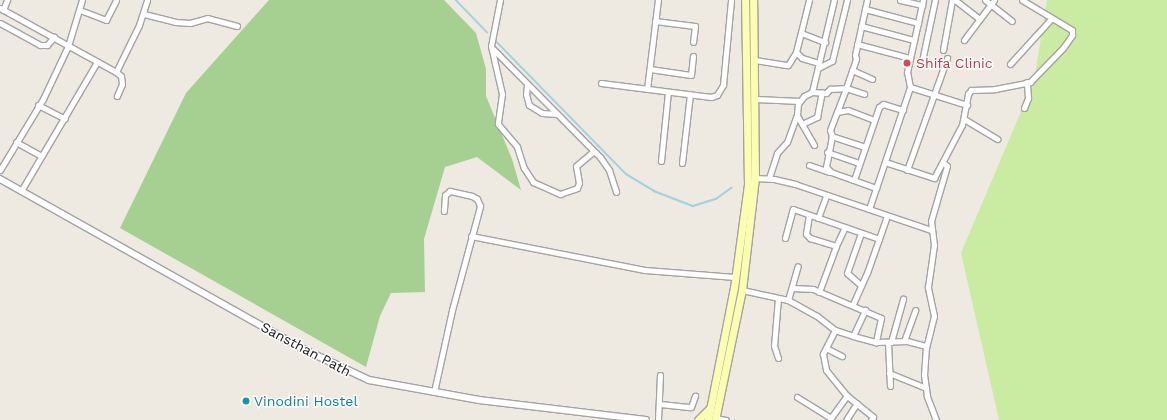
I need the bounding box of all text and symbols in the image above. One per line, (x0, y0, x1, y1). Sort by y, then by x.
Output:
place label: Shifa Clinic (916, 55, 993, 71)
marker: Shifa Clinic (901, 57, 913, 69)
street label: Sansthan Path (258, 318, 354, 380)
place label: Vinodini Hostel (254, 393, 358, 409)
marker: Vinodini Hostel (241, 396, 251, 406)

